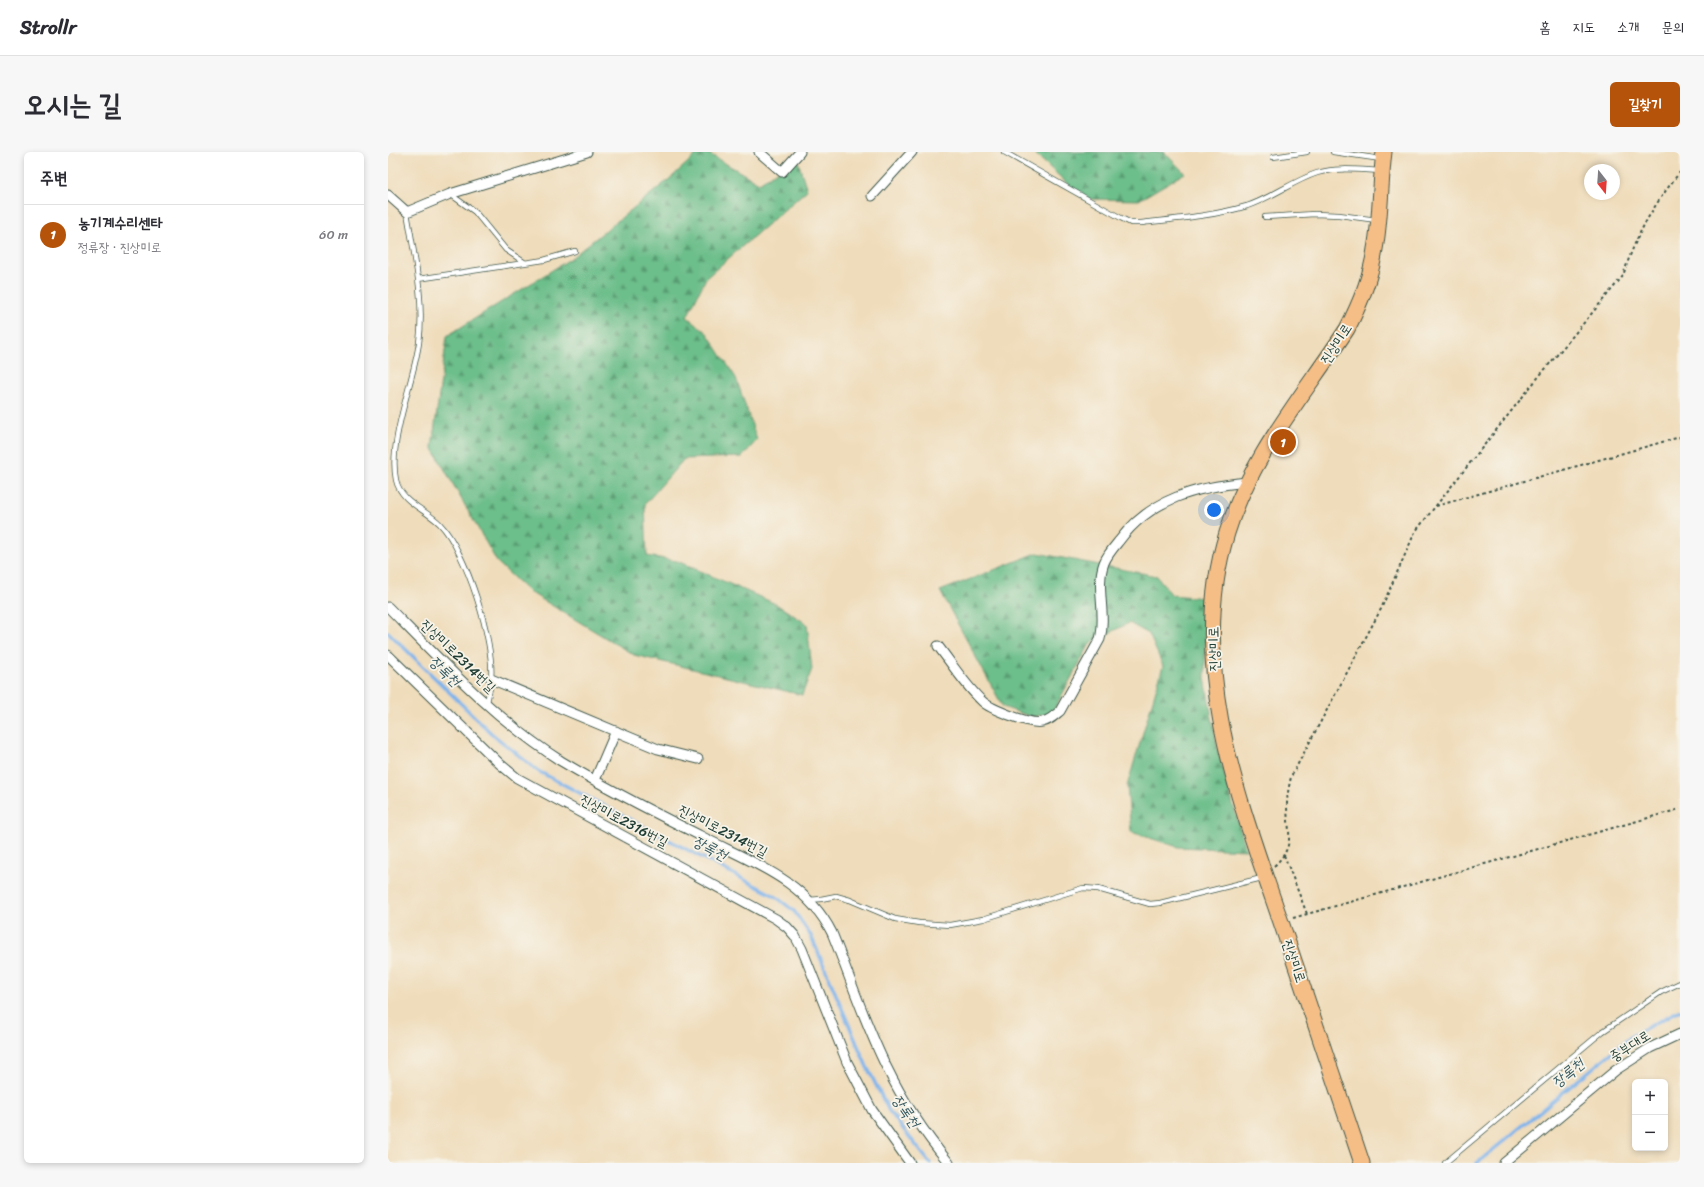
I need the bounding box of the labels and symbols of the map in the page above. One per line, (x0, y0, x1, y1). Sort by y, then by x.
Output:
north arrow (1584, 164, 1620, 200)
street label: 진상미로 (1313, 318, 1359, 370)
pin: 1 (1270, 427, 1296, 457)
your location (1204, 500, 1224, 520)
street label: 진상미로2314번길 (414, 613, 502, 700)
street label: 진상미로 (1201, 626, 1227, 672)
water label: 장록천 (423, 649, 468, 694)
street label: 진상미로2316번길 (575, 787, 673, 855)
street label: 진상미로2314번길 (674, 798, 773, 865)
water label: 장록천 (688, 828, 734, 869)
street label: 진상미로 (1275, 936, 1313, 986)
street label: 중부대로 (1604, 1023, 1656, 1069)
water label: 장록천 (1546, 1050, 1592, 1094)
water label: 장록천 (885, 1089, 928, 1135)

